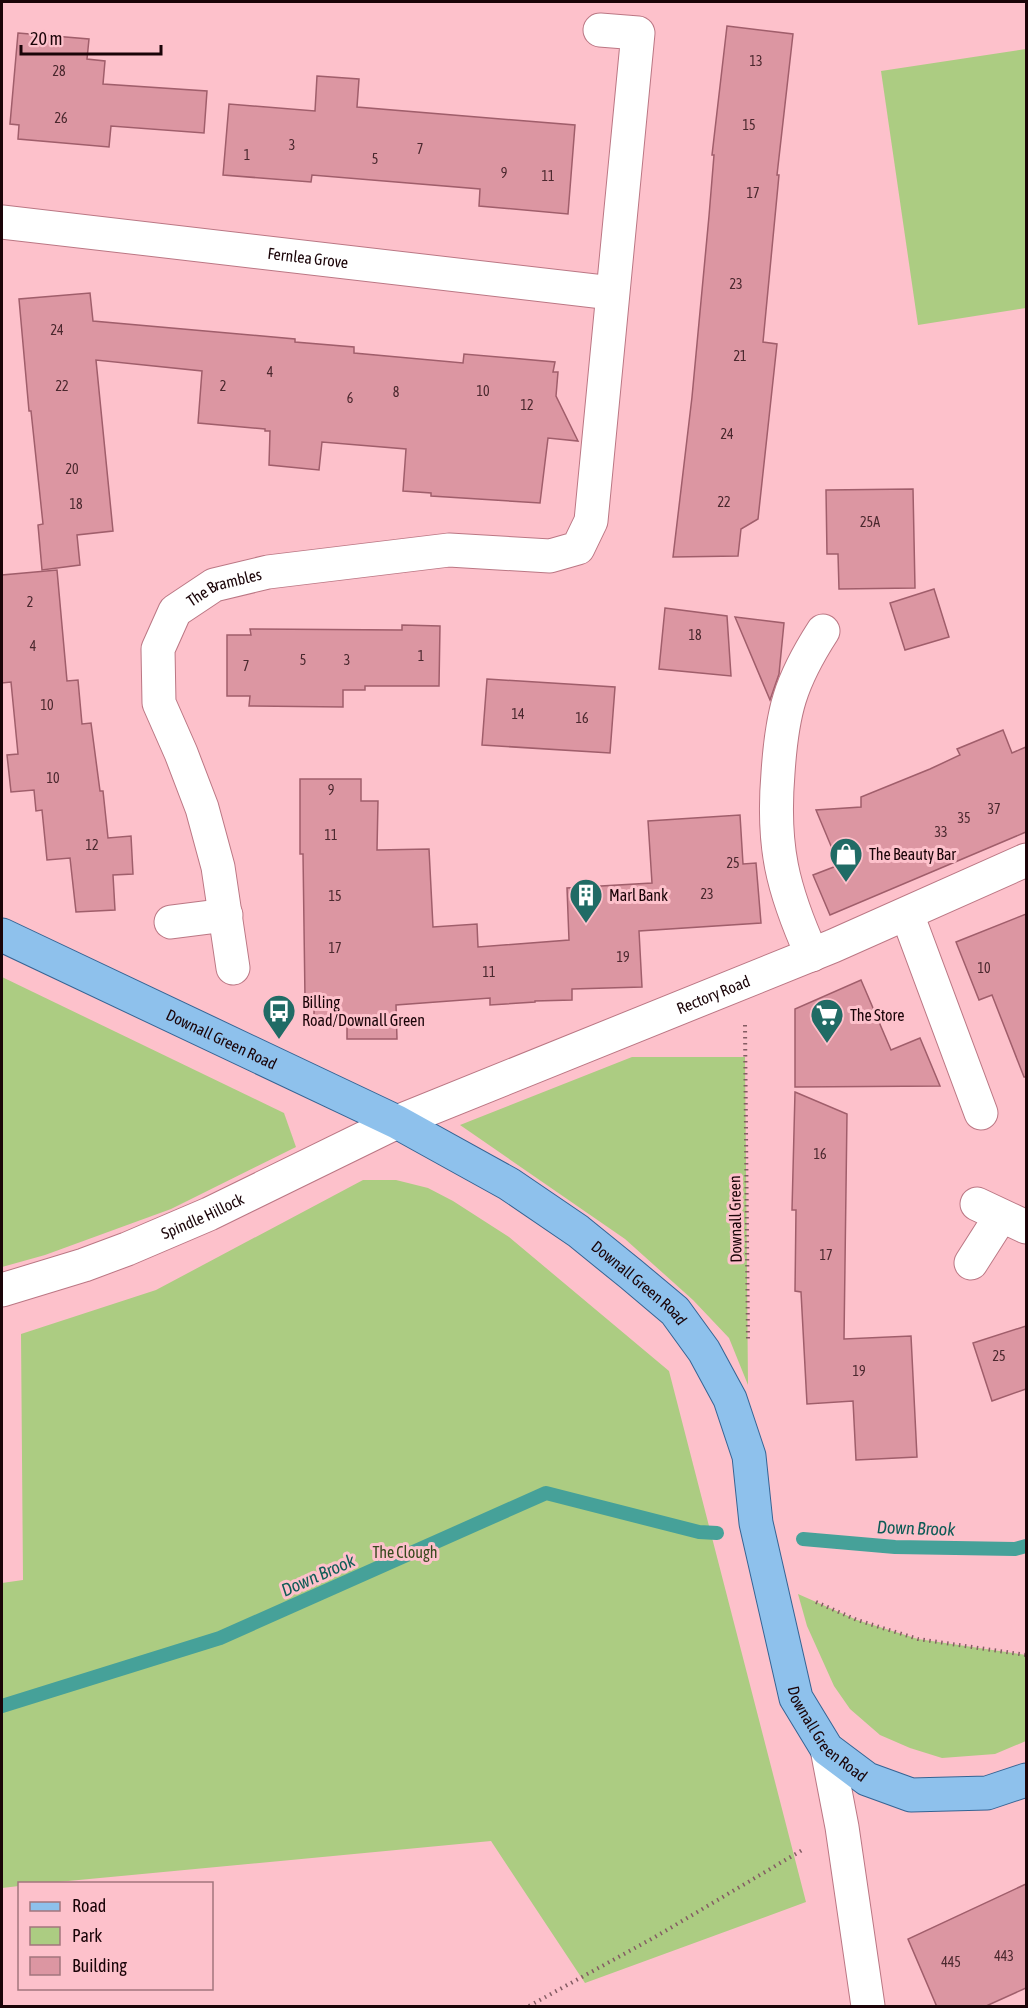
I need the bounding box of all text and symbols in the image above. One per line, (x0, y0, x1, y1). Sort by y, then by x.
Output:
scale bar (21, 18, 160, 56)
text: 20 m (30, 28, 62, 49)
house number: 13 (749, 53, 763, 69)
house number: 28 (52, 63, 66, 79)
house number: 26 (54, 110, 68, 126)
house number: 15 (742, 117, 756, 133)
house number: 3 (289, 137, 295, 153)
house number: 7 (417, 141, 423, 157)
house number: 1 (244, 147, 250, 163)
house number: 5 (372, 151, 378, 167)
house number: 9 (501, 165, 507, 181)
house number: 11 (541, 168, 555, 184)
house number: 17 (746, 185, 760, 201)
street label: Fernlea Grove (267, 244, 349, 271)
house number: 23 (729, 276, 743, 292)
house number: 24 (50, 322, 64, 338)
house number: 21 (733, 348, 747, 364)
house number: 4 (267, 364, 274, 380)
house number: 22 (55, 378, 69, 394)
house number: 2 (220, 378, 226, 394)
house number: 10 (476, 383, 490, 399)
house number: 8 (393, 384, 400, 400)
house number: 6 (347, 390, 354, 406)
house number: 12 (520, 397, 534, 413)
house number: 24 (720, 426, 734, 442)
house number: 20 (65, 461, 79, 477)
house number: 22 (717, 494, 731, 510)
house number: 18 (69, 496, 83, 512)
house number: 25A (860, 514, 880, 530)
street label: The Brambles (183, 565, 264, 610)
house number: 2 (27, 594, 33, 610)
house number: 18 (688, 627, 702, 643)
house number: 4 (30, 638, 37, 654)
house number: 1 (418, 648, 424, 664)
house number: 5 (300, 652, 306, 668)
house number: 3 (344, 652, 350, 668)
house number: 7 (243, 658, 249, 674)
house number: 10 (40, 697, 54, 713)
house number: 14 (511, 706, 525, 722)
house number: 16 (575, 710, 589, 726)
house number: 10 (46, 770, 60, 786)
house number: 9 (328, 782, 334, 798)
house number: 37 (987, 801, 1001, 817)
house number: 35 (957, 810, 971, 826)
house number: 33 (934, 824, 948, 840)
house number: 11 (324, 827, 338, 843)
shop icon: The Beauty Bar (828, 836, 864, 883)
house number: 12 (85, 837, 99, 853)
place label: The Beauty Bar (869, 845, 956, 864)
house number: 25 (726, 855, 740, 871)
building icon: Marl Bank (568, 877, 604, 924)
place label: Marl Bank (609, 886, 668, 904)
house number: 23 (700, 886, 714, 902)
house number: 15 (328, 888, 342, 904)
house number: 17 (328, 940, 342, 956)
house number: 19 (616, 949, 630, 965)
house number: 10 (977, 960, 991, 976)
house number: 11 (482, 964, 496, 980)
street label: Rectory Road (674, 972, 752, 1017)
bus stop icon: Billing Road/Downall Green (261, 993, 297, 1040)
place label: Billing Road/Downall Green (302, 993, 425, 1029)
supermarket icon: The Store (809, 997, 845, 1044)
street label: Downall Green Road (164, 1005, 280, 1073)
place label: The Store (850, 1006, 905, 1024)
house number: 16 (813, 1146, 827, 1162)
street label: Downall Green (725, 1175, 745, 1263)
street label: Spindle Hillock (158, 1189, 247, 1242)
street label: Downall Green Road (588, 1237, 691, 1328)
house number: 17 (819, 1247, 833, 1263)
house number: 25 (992, 1348, 1006, 1364)
house number: 19 (852, 1363, 866, 1379)
water label: Down Brook (876, 1516, 957, 1540)
park label: The Clough (372, 1543, 438, 1562)
water label: Down Brook (278, 1549, 359, 1601)
street label: Downall Green Road (784, 1684, 871, 1785)
legend (18, 1882, 213, 1990)
text: Road (72, 1895, 106, 1916)
text: Park (72, 1925, 102, 1946)
house number: 443 (994, 1948, 1014, 1964)
house number: 445 (941, 1954, 961, 1970)
text: Building (72, 1955, 127, 1976)

